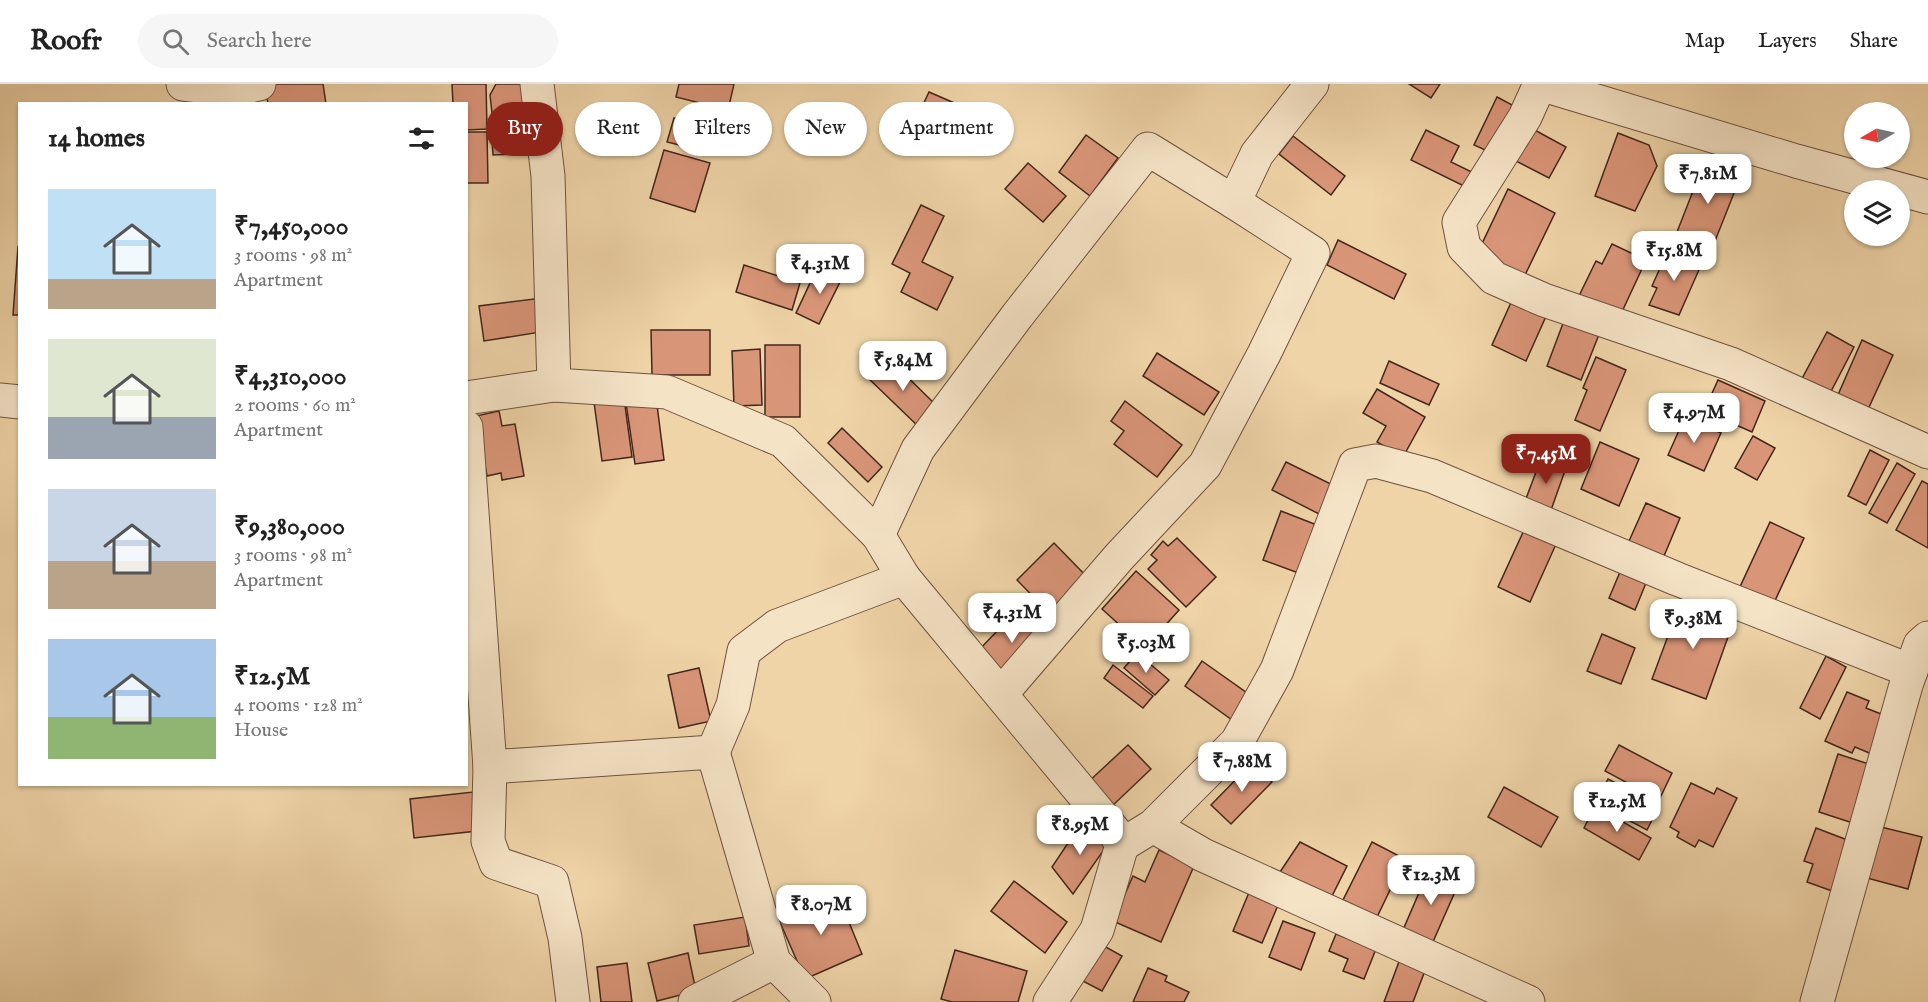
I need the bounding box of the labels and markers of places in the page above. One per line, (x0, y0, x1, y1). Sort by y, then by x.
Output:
pin: ₹7.81M (1659, 154, 1757, 205)
pin: ₹15.8M (1625, 231, 1723, 282)
pin: ₹4.31M (771, 244, 869, 295)
pin: ₹5.84M (854, 341, 952, 392)
pin: ₹4.97M (1645, 393, 1743, 444)
pin: ₹7.45M (1497, 434, 1595, 485)
pin: ₹4.31M (963, 593, 1061, 644)
pin: ₹9.38M (1644, 599, 1742, 650)
pin: ₹5.03M (1097, 623, 1195, 674)
pin: ₹7.88M (1193, 742, 1291, 793)
pin: ₹12.5M (1568, 782, 1666, 833)
pin: ₹8.95M (1031, 805, 1129, 856)
pin: ₹12.3M (1382, 855, 1480, 906)
pin: ₹8.07M (772, 885, 870, 936)

